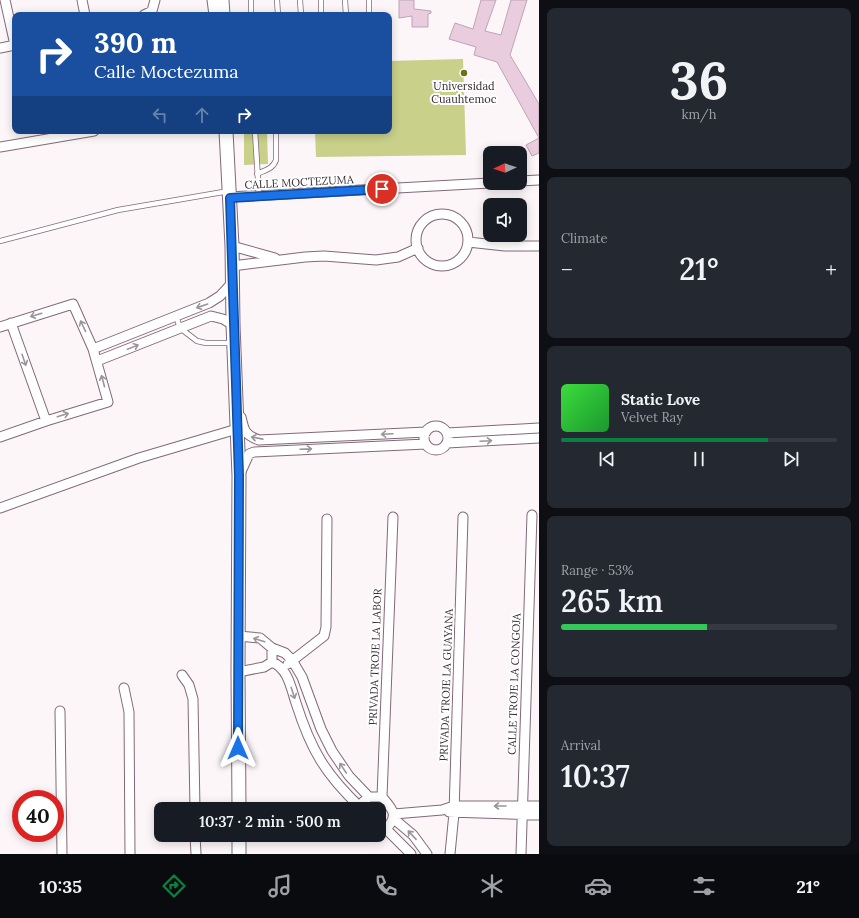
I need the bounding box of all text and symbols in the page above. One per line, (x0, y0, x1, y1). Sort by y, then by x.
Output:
text: 390 m (94, 25, 177, 61)
icon: right (28, 28, 80, 80)
text: 36 (669, 47, 729, 113)
text: Calle Moctezuma (94, 60, 239, 83)
marker: Universidad Cuauhtemoc (459, 68, 469, 78)
place label: Universidad Cuauhtemoc (431, 79, 497, 106)
icon: left (149, 104, 171, 126)
icon: ahead (191, 104, 213, 126)
icon: right (233, 104, 255, 126)
text: km/h (681, 106, 717, 123)
north arrow (483, 146, 527, 190)
map controls (483, 146, 527, 242)
street label: CALLE MOCTEZUMA (244, 172, 355, 192)
pin (365, 172, 399, 206)
icon: arrive (371, 178, 393, 200)
button: sound (483, 198, 527, 242)
text: Climate (561, 230, 608, 247)
text: 21° (679, 250, 719, 288)
text: − (561, 255, 573, 283)
text: + (825, 255, 837, 283)
one-way arrow (195, 303, 208, 310)
one-way arrow (30, 312, 43, 319)
one-way arrow (79, 321, 86, 333)
one-way arrow (127, 342, 139, 350)
one-way arrow (21, 353, 28, 366)
one-way arrow (98, 375, 106, 388)
text: Static Love (621, 390, 700, 409)
text: Velvet Ray (621, 409, 683, 426)
one-way arrow (57, 411, 70, 418)
one-way arrow (381, 430, 394, 438)
one-way arrow (251, 434, 264, 442)
one-way arrow (479, 437, 492, 445)
one-way arrow (299, 446, 312, 453)
icon: previous (596, 448, 618, 470)
icon: pause (688, 448, 710, 470)
icon: next (780, 448, 802, 470)
text: Range · 53% (561, 562, 634, 579)
text: 265 km (561, 582, 663, 620)
street label: PRIVADA TROJE LA LABOR (366, 588, 384, 726)
street label: PRIVADA TROJE LA GUAYANA (436, 607, 456, 762)
street label: CALLE TROJE LA CONGOJA (505, 612, 524, 755)
one-way arrow (252, 636, 265, 643)
one-way arrow (290, 686, 297, 699)
position arrow (217, 727, 259, 769)
text: Arrival (561, 737, 601, 754)
text: 10:37 (561, 757, 630, 795)
one-way arrow (339, 763, 347, 774)
speed limit sign: 40 (12, 790, 64, 842)
one-way arrow (494, 802, 507, 810)
text: 10:37 · 2 min · 500 m (199, 812, 341, 831)
one-way arrow (407, 830, 417, 840)
icon: directions (160, 872, 188, 900)
icon: music (266, 872, 294, 900)
icon: phone (372, 872, 400, 900)
icon: climate (478, 872, 506, 900)
icon: car (584, 872, 612, 900)
icon: filters (690, 872, 718, 900)
text: 10:35 (39, 875, 82, 898)
text: 21° (796, 875, 820, 898)

